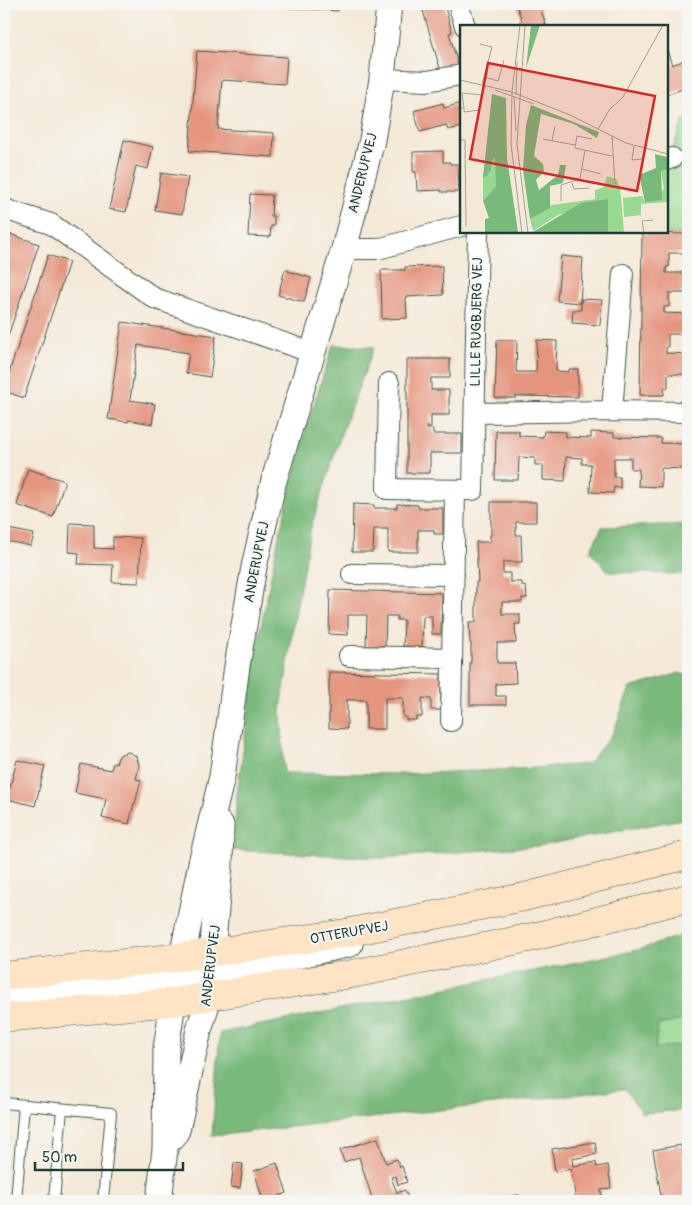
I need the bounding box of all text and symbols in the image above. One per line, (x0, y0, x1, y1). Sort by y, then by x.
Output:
inset map (460, 25, 667, 232)
street label: ANDERUPVEJ (344, 131, 381, 215)
street label: LILLE RUGBJERG VEJ (467, 257, 486, 387)
street label: ANDERUPVEJ (240, 520, 273, 604)
street label: OTTERUPVEJ (309, 917, 390, 948)
street label: ANDERUPVEJ (197, 924, 224, 1008)
scale bar (35, 1140, 182, 1172)
text: 50 m (42, 1148, 77, 1167)

